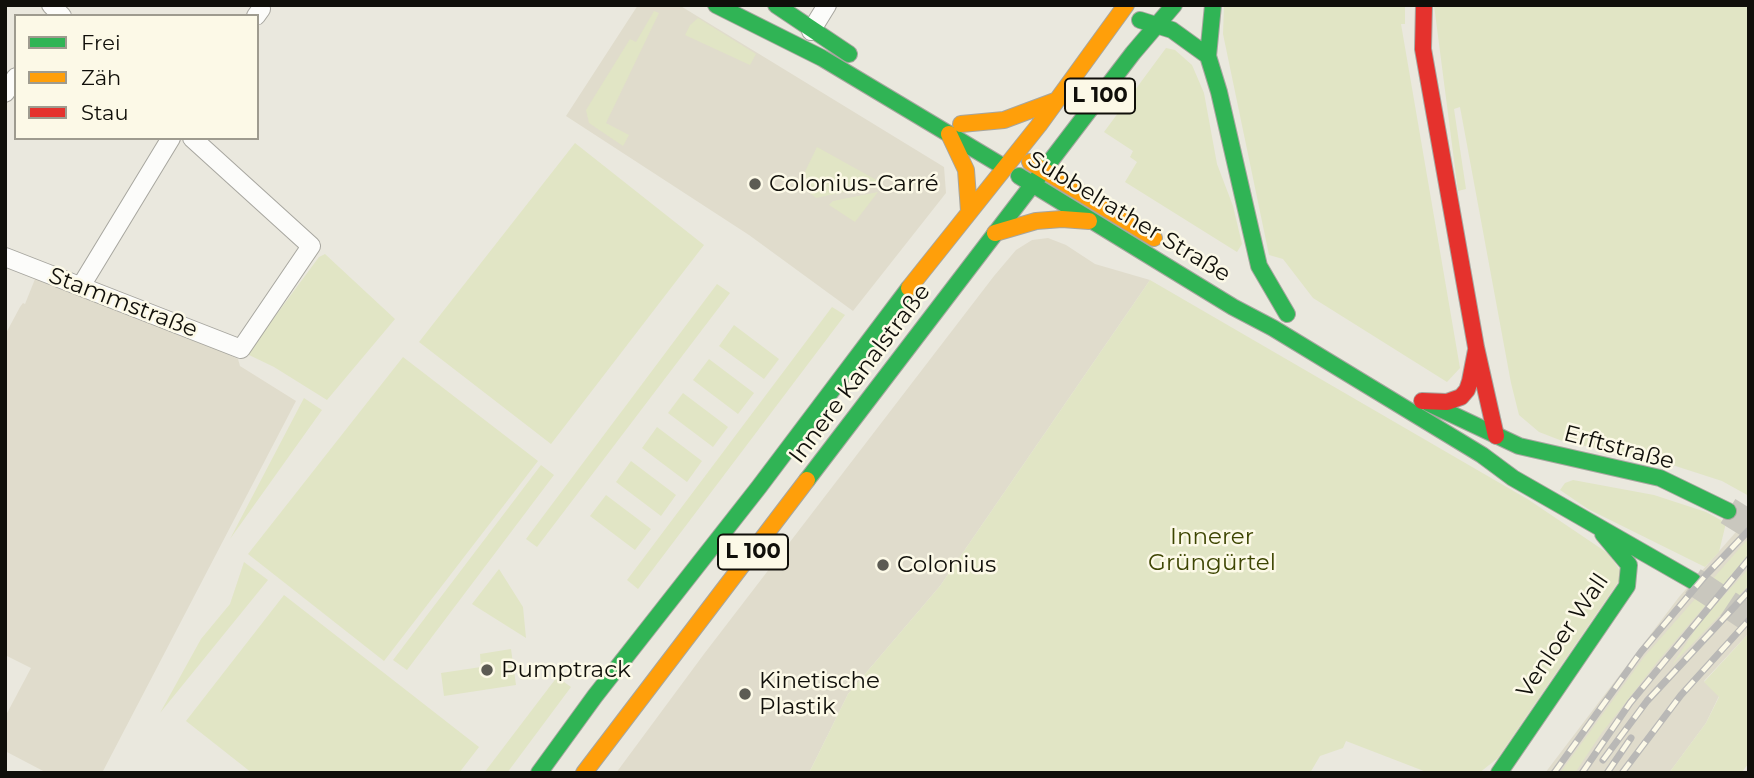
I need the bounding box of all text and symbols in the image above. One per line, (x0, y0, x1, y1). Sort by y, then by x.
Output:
legend (14, 14, 259, 140)
text: Frei (81, 30, 121, 55)
text: Zäh (81, 65, 121, 90)
road number: L 100 (1065, 78, 1135, 114)
text: Stau (81, 100, 129, 125)
street label: Subbelrather Straße (1023, 146, 1235, 288)
place label: Colonius-Carré (769, 170, 939, 198)
marker: Colonius-Carré (747, 176, 763, 192)
street label: Stammstraße (45, 262, 201, 344)
street label: Innere Kanalstraße (784, 279, 936, 469)
street label: Erftstraße (1561, 420, 1677, 476)
park label: Innerer Grüngürtel (1148, 523, 1276, 577)
road number: L 100 (718, 534, 788, 570)
place label: Colonius (897, 551, 996, 579)
marker: Colonius (875, 557, 891, 573)
street label: Venloer Wall (1511, 569, 1615, 703)
place label: Pumptrack (501, 656, 631, 684)
marker: Pumptrack (479, 662, 495, 678)
place label: Kinetische Plastik (759, 667, 880, 721)
marker: Kinetische Plastik (737, 686, 753, 702)

